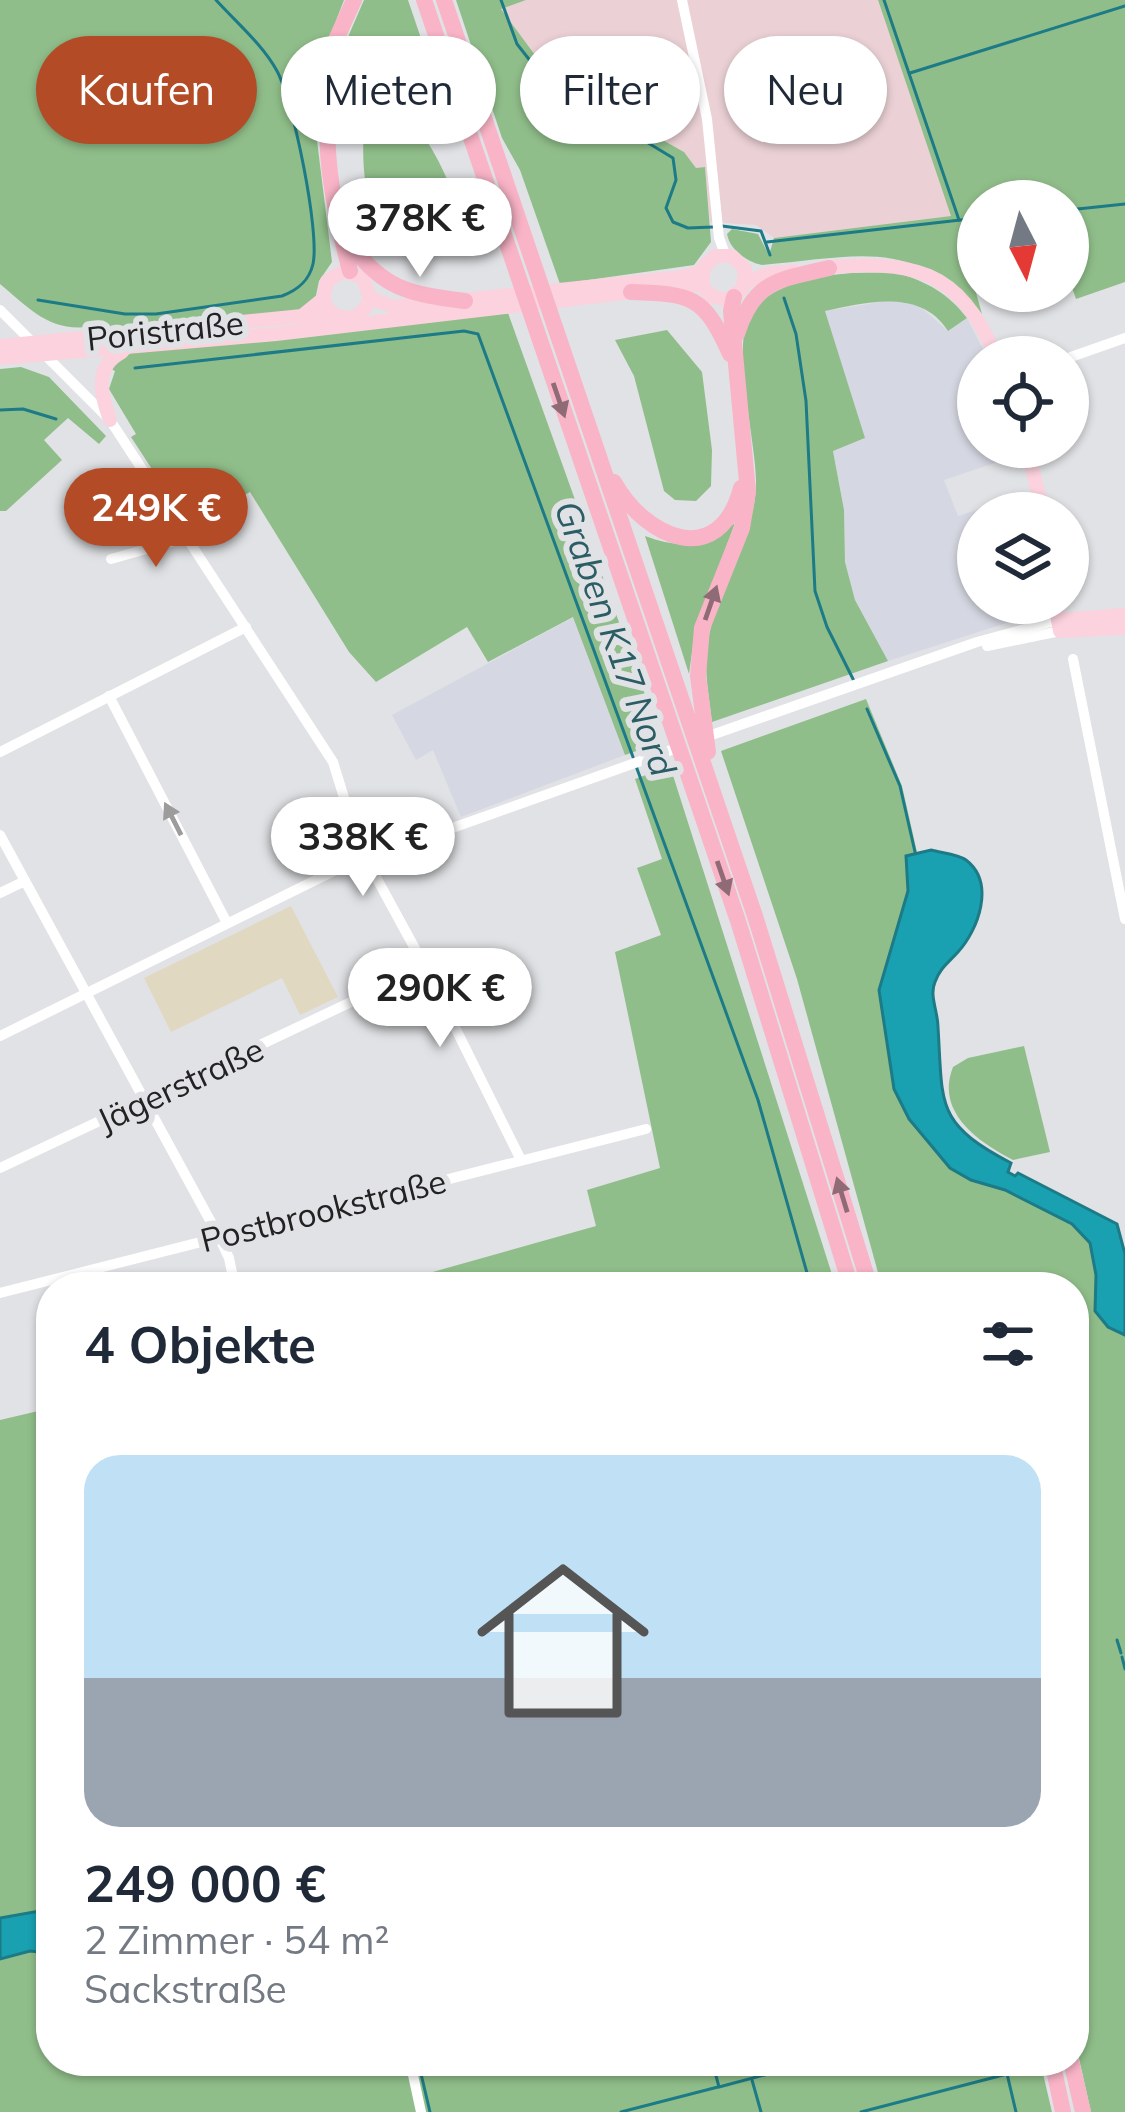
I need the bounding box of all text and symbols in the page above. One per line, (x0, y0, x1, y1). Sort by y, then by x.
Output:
chip: Kaufen (36, 36, 257, 144)
chip: Mieten (281, 36, 496, 144)
chip: Filter (520, 36, 700, 144)
chip: Neu (724, 36, 887, 144)
pin: 378K € (322, 178, 518, 280)
north arrow (957, 180, 1089, 312)
map controls (957, 180, 1089, 624)
text: 378K € (355, 192, 485, 241)
street label: Poristraße (84, 301, 246, 359)
button: locate (957, 336, 1089, 468)
one-way arrow (551, 382, 569, 418)
pin: 249K € (58, 468, 254, 570)
text: 249K € (91, 482, 221, 531)
button: layers (957, 492, 1089, 624)
water label: Graben K17 Nord (545, 494, 687, 782)
one-way arrow (703, 585, 721, 621)
pin: 338K € (265, 797, 461, 899)
one-way arrow (164, 802, 184, 837)
text: 338K € (298, 811, 428, 860)
one-way arrow (715, 861, 733, 897)
pin: 290K € (342, 948, 538, 1050)
text: 290K € (375, 962, 505, 1011)
street label: Jägerstraße (90, 1028, 270, 1140)
street label: Postbrookstraße (196, 1160, 450, 1260)
one-way arrow (832, 1176, 850, 1213)
icon: filters (975, 1311, 1041, 1377)
text: 4 Objekte (84, 1312, 316, 1376)
icon: home (455, 1533, 671, 1749)
text: 249 000 € (84, 1851, 326, 1915)
text: 2 Zimmer · 54 m² (84, 1915, 389, 1964)
text: Sackstraße (84, 1964, 287, 2013)

